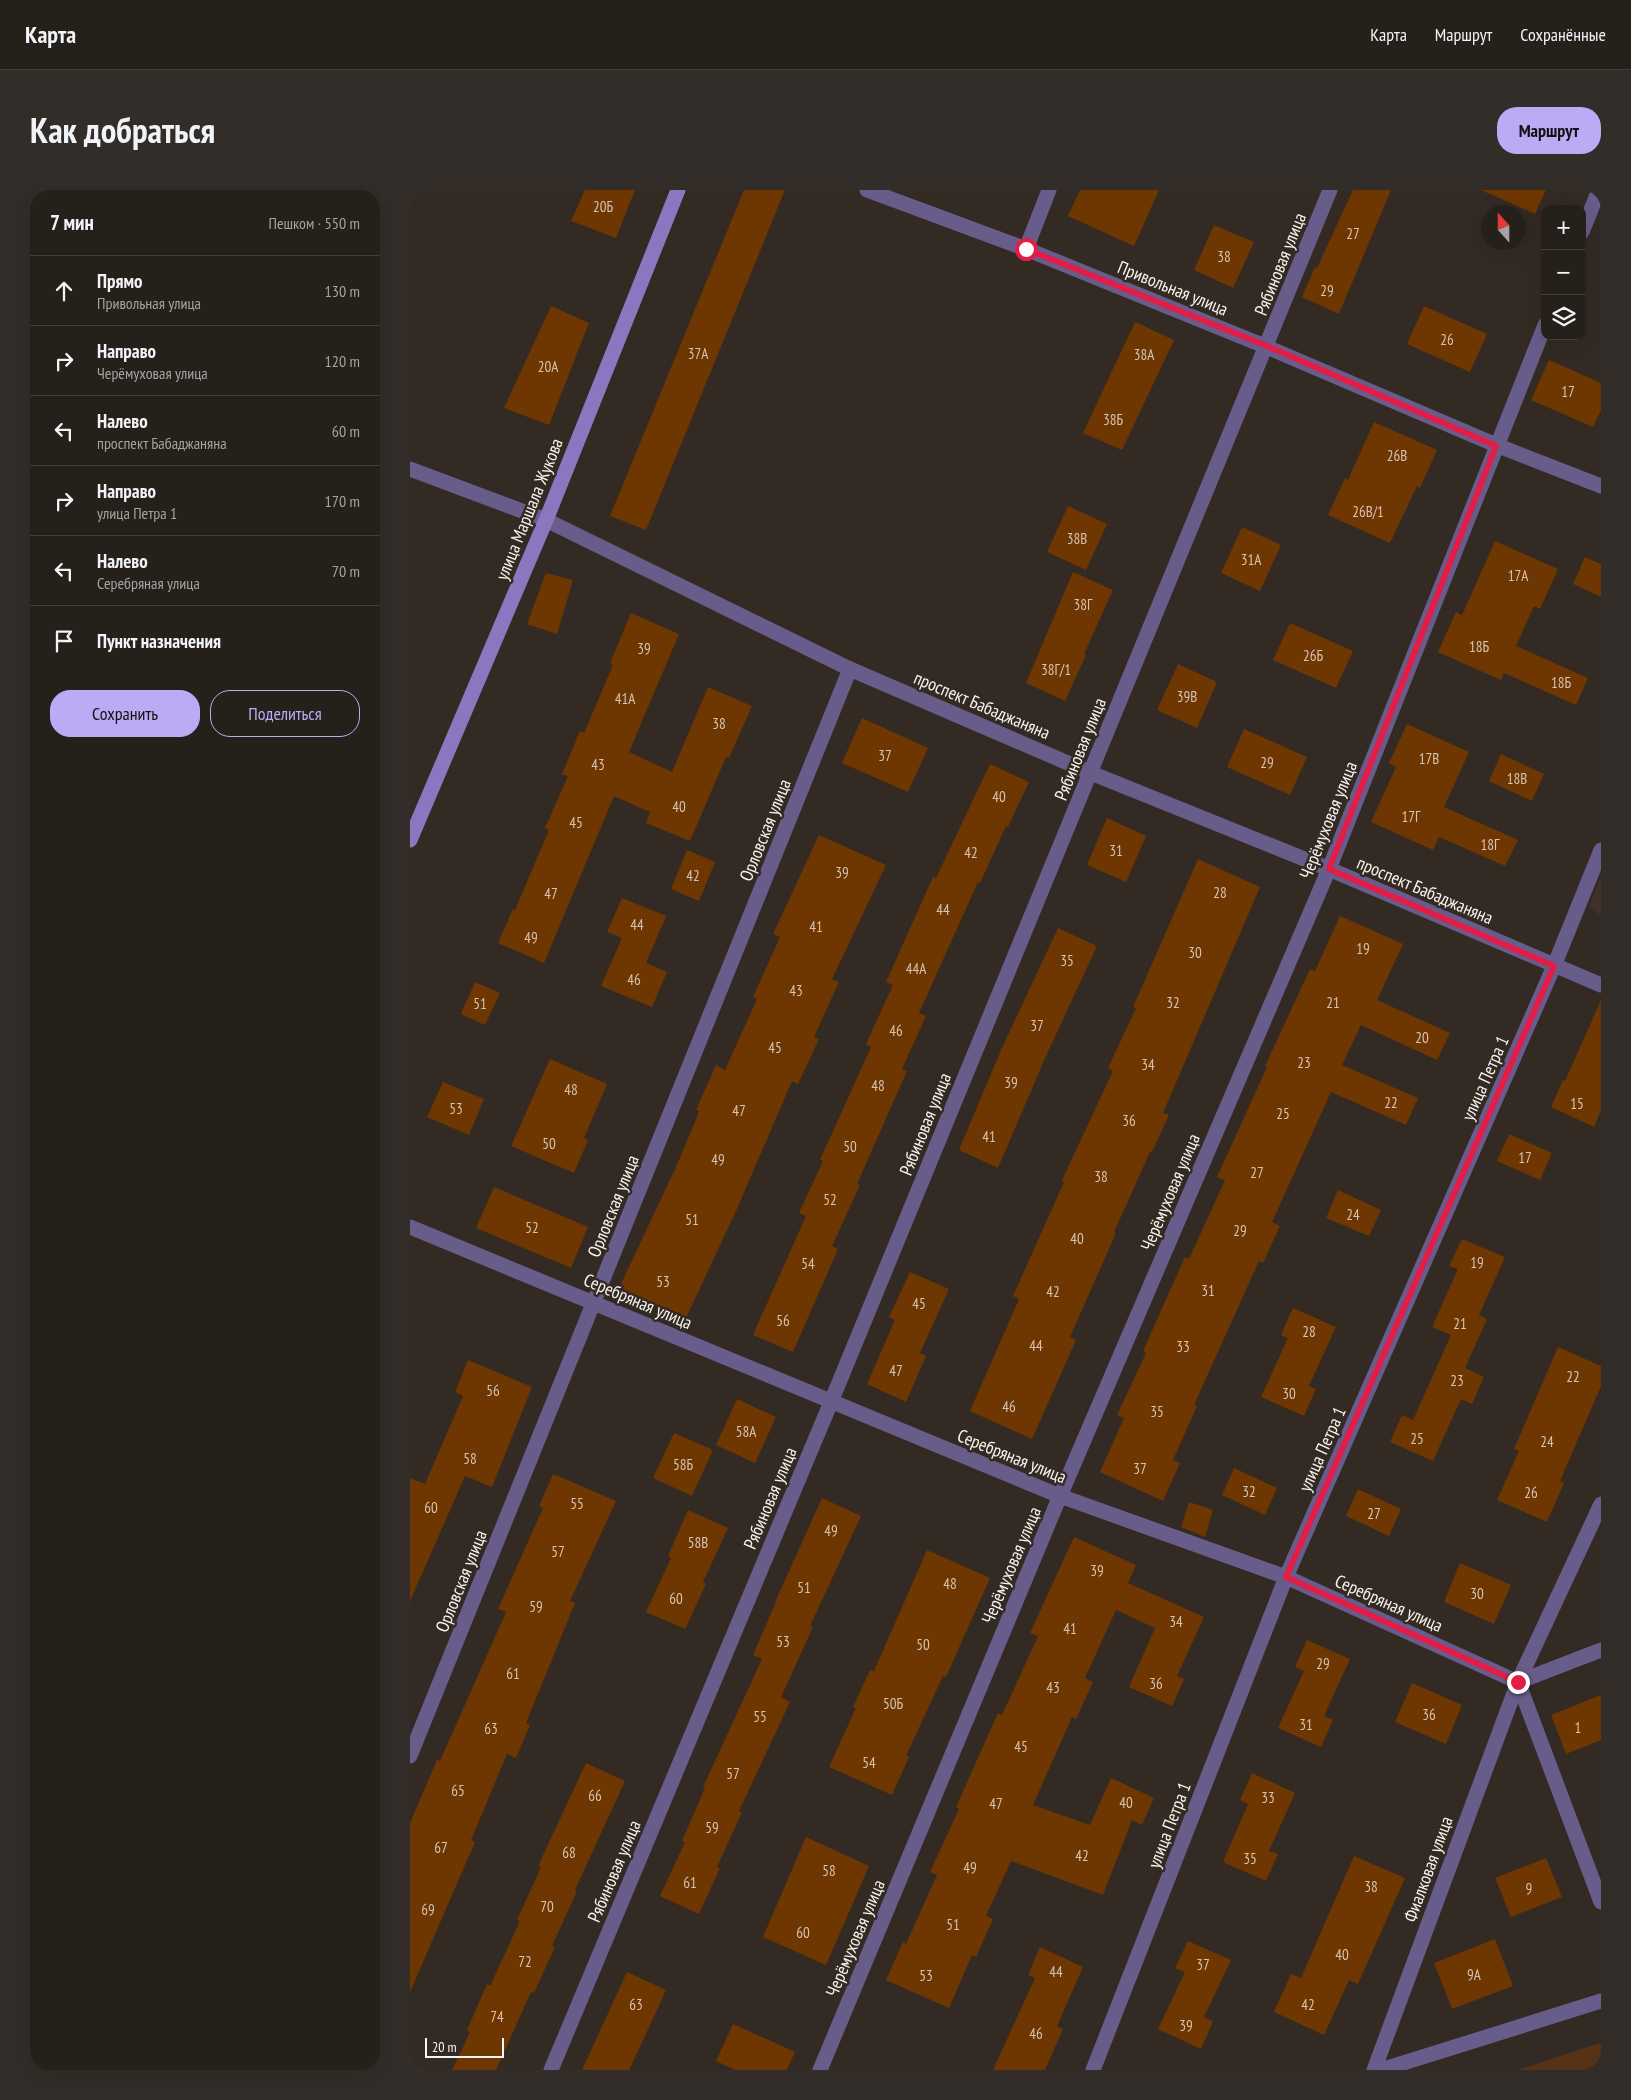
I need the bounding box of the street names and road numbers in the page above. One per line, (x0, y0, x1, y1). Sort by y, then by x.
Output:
street label: Рябиновая улица (1249, 209, 1311, 319)
street label: Привольная улица (1114, 255, 1232, 321)
street label: улица Маршала Жукова (490, 435, 568, 583)
street label: проспект Бабаджаняна (910, 666, 1054, 744)
street label: Рябиновая улица (1049, 694, 1111, 804)
street label: Черёмуховая улица (1294, 758, 1362, 882)
street label: Орловская улица (734, 776, 796, 884)
street label: проспект Бабаджаняна (1353, 851, 1497, 929)
street label: улица Петра 1 (1456, 1032, 1514, 1124)
street label: Рябиновая улица (894, 1069, 956, 1179)
street label: Черёмуховая улица (1135, 1130, 1205, 1254)
street label: Орловская улица (582, 1152, 644, 1260)
street label: Серебряная улица (580, 1268, 696, 1334)
street label: улица Петра 1 (1293, 1403, 1351, 1495)
street label: Серебряная улица (954, 1424, 1070, 1488)
street label: Рябиновая улица (738, 1444, 802, 1552)
street label: Черёмуховая улица (976, 1503, 1046, 1627)
street label: Орловская улица (430, 1527, 492, 1635)
street label: Серебряная улица (1332, 1569, 1446, 1637)
street label: улица Петра 1 (1142, 1779, 1196, 1871)
street label: Фиалковая улица (1398, 1813, 1458, 1925)
street label: Рябиновая улица (582, 1817, 646, 1925)
street label: Черёмуховая улица (820, 1876, 890, 2000)

